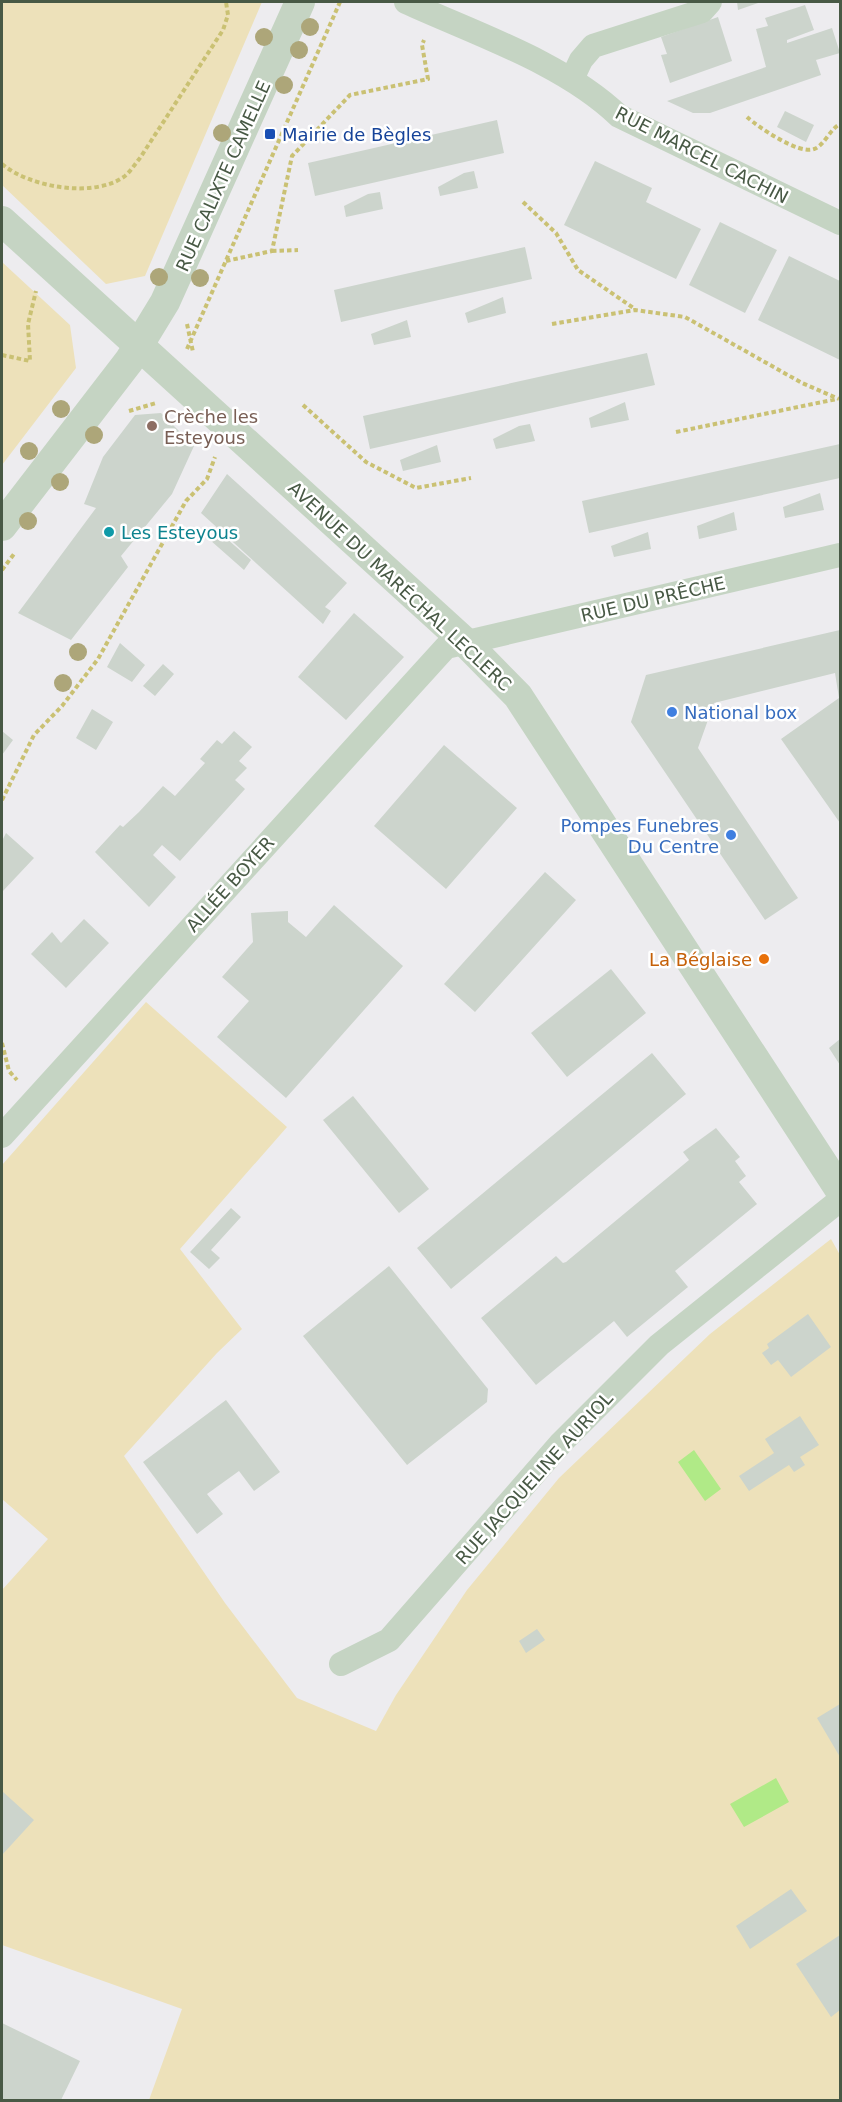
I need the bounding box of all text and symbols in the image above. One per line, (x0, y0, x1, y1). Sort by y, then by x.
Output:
street label: RUE CALIXTE CAMELLE (171, 77, 275, 275)
street label: RUE MARCEL CACHIN (612, 102, 792, 208)
place label: Mairie de Bègles (282, 124, 431, 145)
marker: Mairie de Bègles (263, 127, 277, 141)
place label: Crèche les Esteyous (164, 406, 258, 448)
marker: Crèche les Esteyous (145, 419, 159, 433)
street label: AVENUE DU MARÉCHAL LECLERC (284, 477, 516, 695)
place label: Les Esteyous (121, 522, 238, 543)
marker: Les Esteyous (102, 525, 116, 539)
street label: RUE DU PRÊCHE (579, 572, 727, 626)
place label: National box (684, 702, 798, 723)
marker: National box (665, 705, 679, 719)
place label: Pompes Funebres Du Centre (560, 815, 719, 857)
marker: Pompes Funebres Du Centre (724, 828, 738, 842)
street label: ALLÉE BOYER (182, 832, 278, 936)
place label: La Béglaise (649, 949, 752, 970)
marker: La Béglaise (757, 952, 771, 966)
street label: RUE JACQUELINE AURIOL (451, 1388, 617, 1568)

